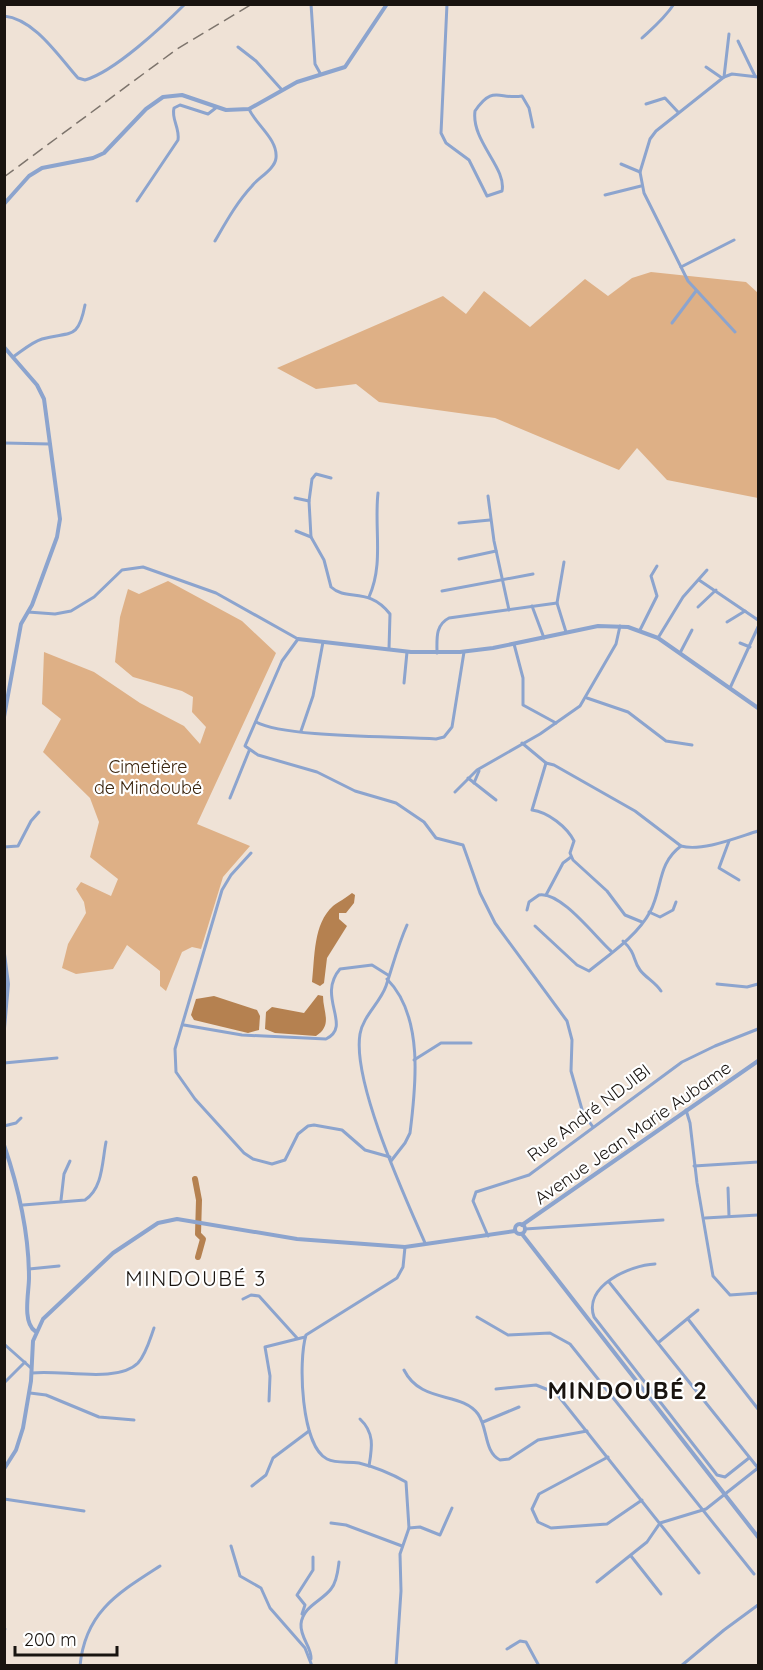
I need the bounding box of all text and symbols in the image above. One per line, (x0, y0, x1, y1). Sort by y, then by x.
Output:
park label: Cimetière de Mindoubé (94, 755, 202, 799)
street label: Avenue Jean Marie Aubame (530, 1056, 736, 1209)
street label: Rue André NDJIBI (522, 1059, 655, 1166)
district label: MINDOUBÉ 3 (125, 1265, 267, 1291)
district label: MINDOUBÉ 2 (547, 1375, 709, 1405)
scale bar (15, 1619, 117, 1657)
text: 200 m (24, 1628, 77, 1651)

